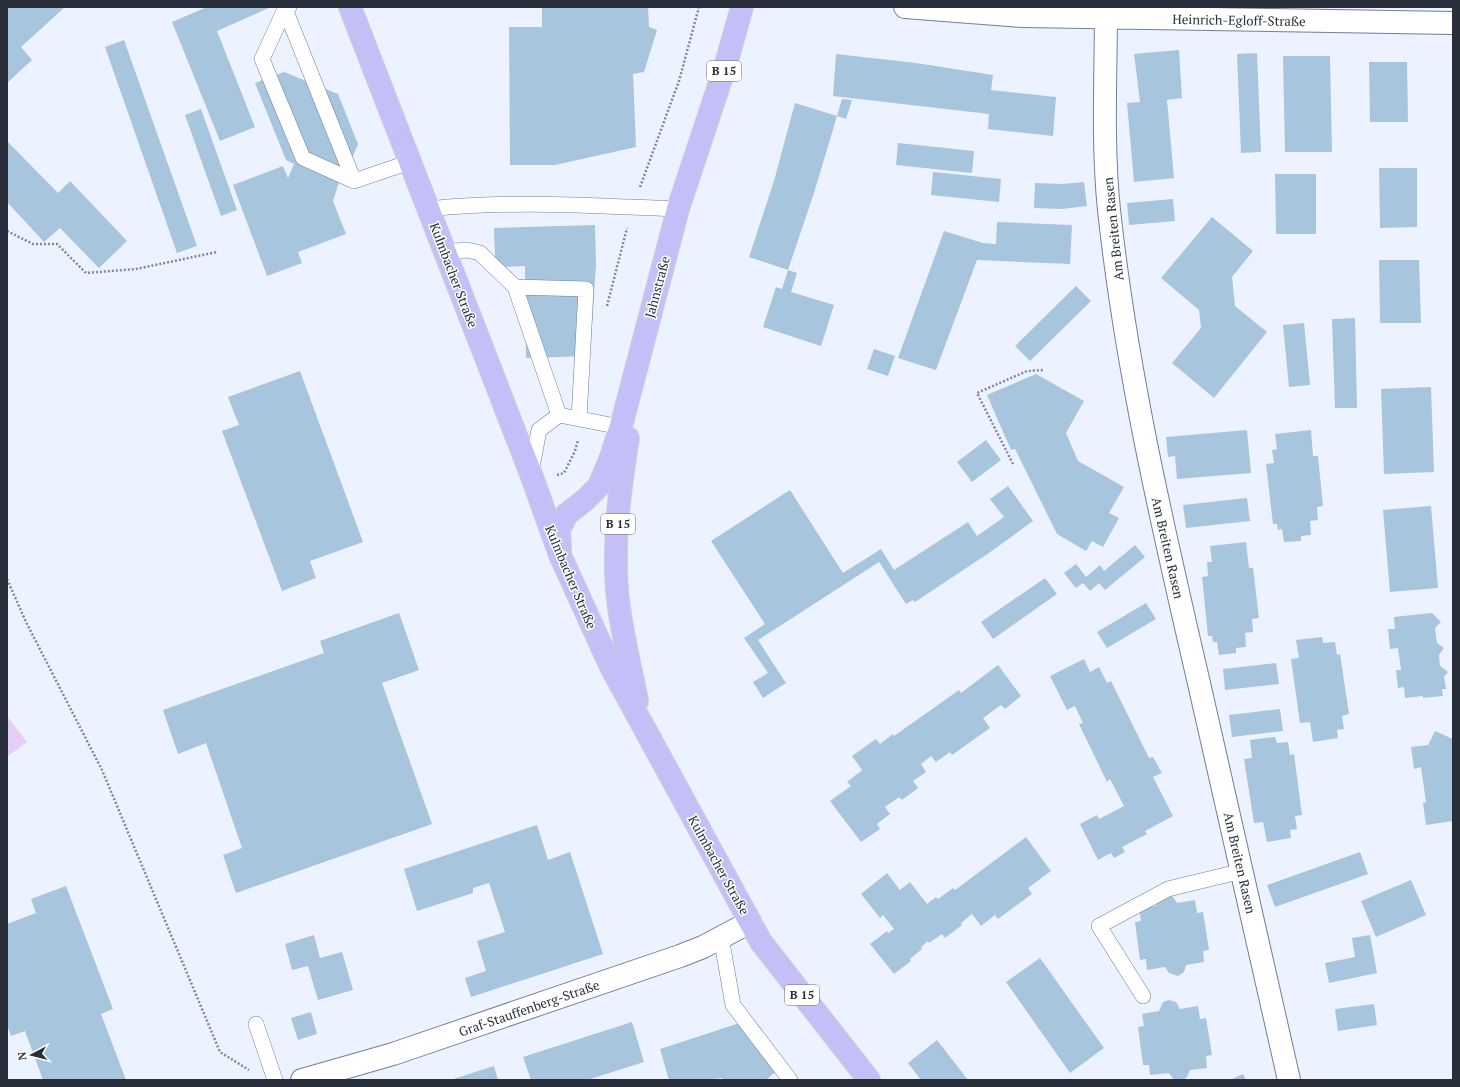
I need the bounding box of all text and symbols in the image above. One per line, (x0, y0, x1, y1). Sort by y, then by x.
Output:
street label: Heinrich-Egloff-Straße (1172, 10, 1306, 30)
road number: B 15 (707, 61, 741, 81)
street label: Am Breiten Rasen (1099, 176, 1127, 282)
street label: Kulmbacher Straße (426, 220, 482, 330)
street label: Jahnstraße (640, 254, 674, 320)
street label: Am Breiten Rasen (1148, 495, 1188, 601)
road number: B 15 (601, 514, 635, 534)
street label: Kulmbacher Straße (541, 522, 601, 632)
street label: Am Breiten Rasen (1220, 810, 1260, 916)
street label: Kulmbacher Straße (684, 812, 754, 918)
street label: Graf-Stauffenberg-Straße (456, 975, 602, 1041)
road number: B 15 (785, 985, 819, 1005)
north arrow (12, 1035, 52, 1075)
text: N (15, 1051, 30, 1061)

